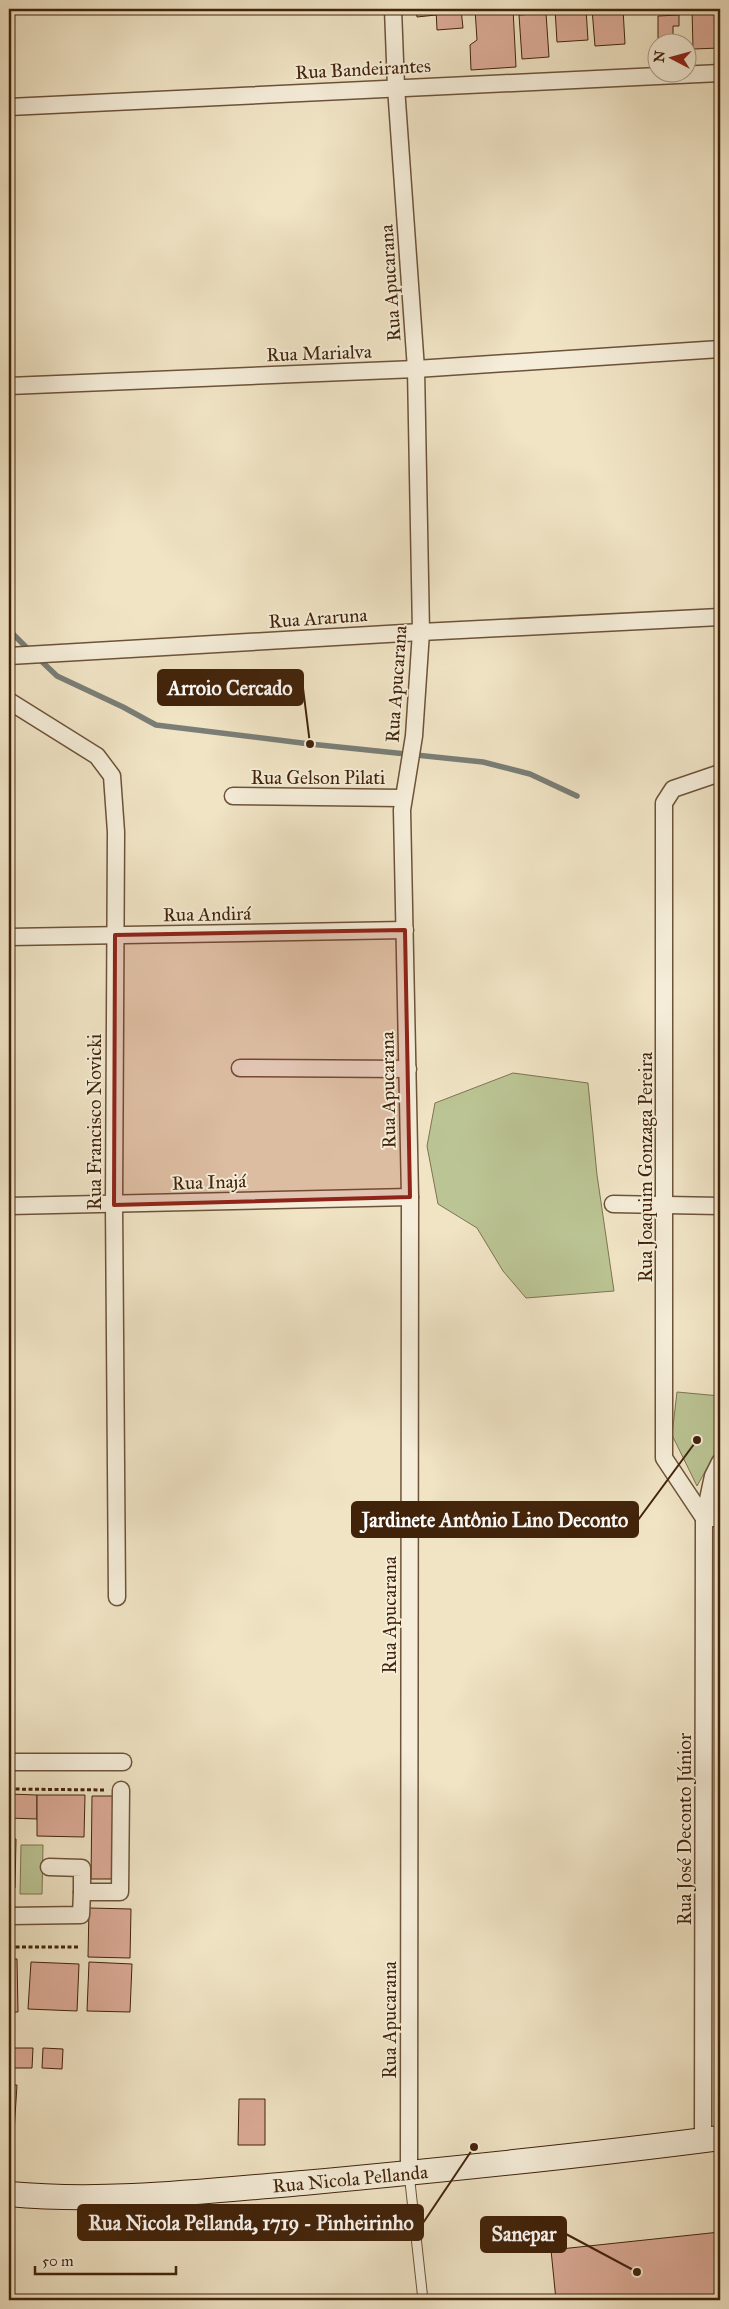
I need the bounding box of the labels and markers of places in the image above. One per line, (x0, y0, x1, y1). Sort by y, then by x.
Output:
callout: Arroio Cercado (158, 670, 303, 705)
callout: Jardinete Antônio Lino Deconto (352, 1502, 638, 1537)
callout: Rua Nicola Pellanda, 1719 - Pinheirinho (78, 2205, 423, 2240)
callout: Sanepar (481, 2217, 566, 2252)

